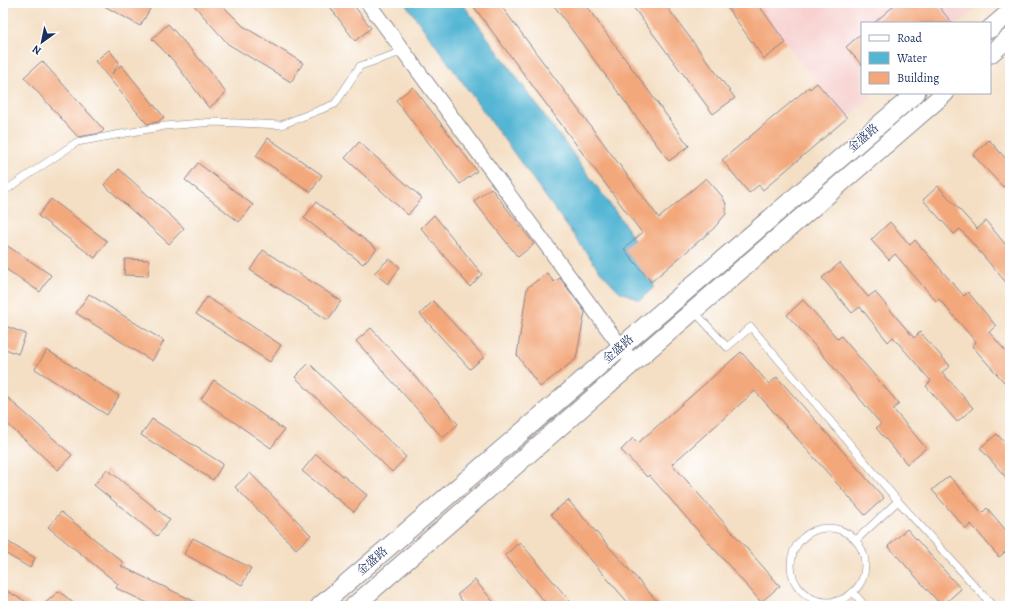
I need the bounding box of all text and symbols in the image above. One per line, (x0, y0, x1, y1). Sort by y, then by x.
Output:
north arrow (22, 22, 62, 62)
legend (861, 22, 991, 94)
text: Road (897, 30, 923, 46)
text: N (29, 41, 44, 58)
text: Water (896, 50, 927, 66)
text: Building (897, 70, 939, 86)
street label: 金盛路 (844, 120, 882, 156)
street label: 金盛路 (599, 331, 637, 367)
street label: 金盛路 (353, 543, 391, 579)

